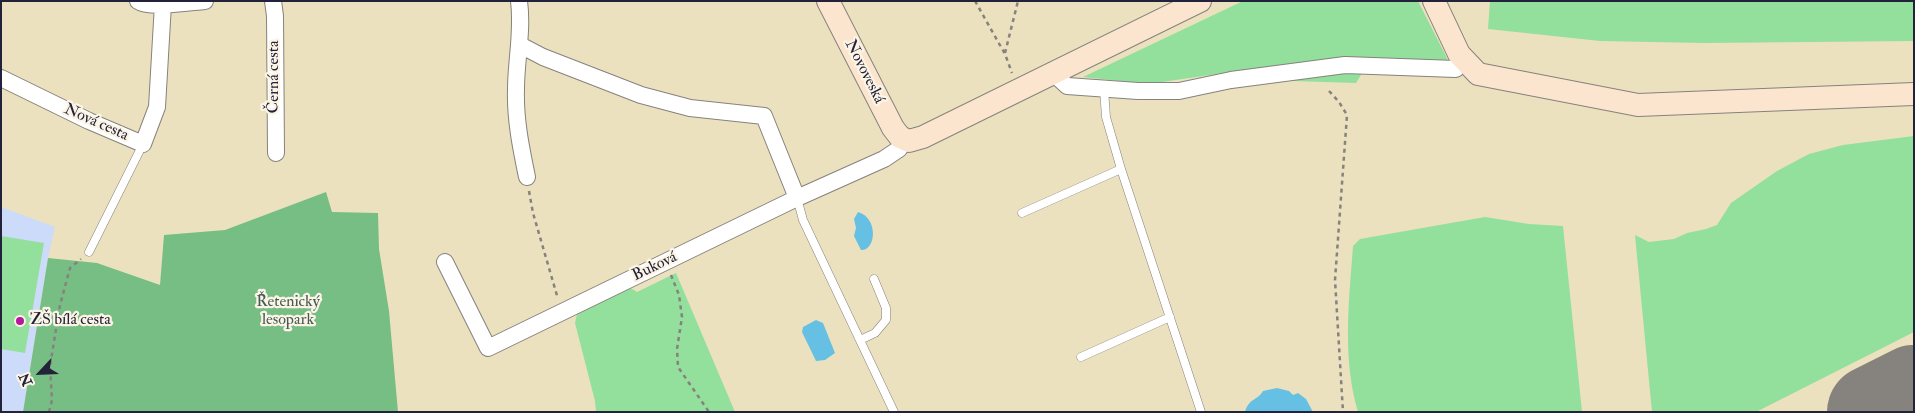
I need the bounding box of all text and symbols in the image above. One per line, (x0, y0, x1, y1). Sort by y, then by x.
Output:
street label: Novoveská (840, 37, 888, 107)
street label: Černá cesta (265, 41, 285, 113)
street label: Nová cesta (61, 100, 131, 146)
street label: Buková (630, 248, 680, 286)
park label: Řetenický lesopark (256, 293, 320, 331)
place label: ZŠ bílá cesta (30, 311, 111, 331)
marker: ZŠ bílá cesta (14, 315, 26, 327)
north arrow (15, 348, 65, 398)
text: N (16, 370, 36, 389)

